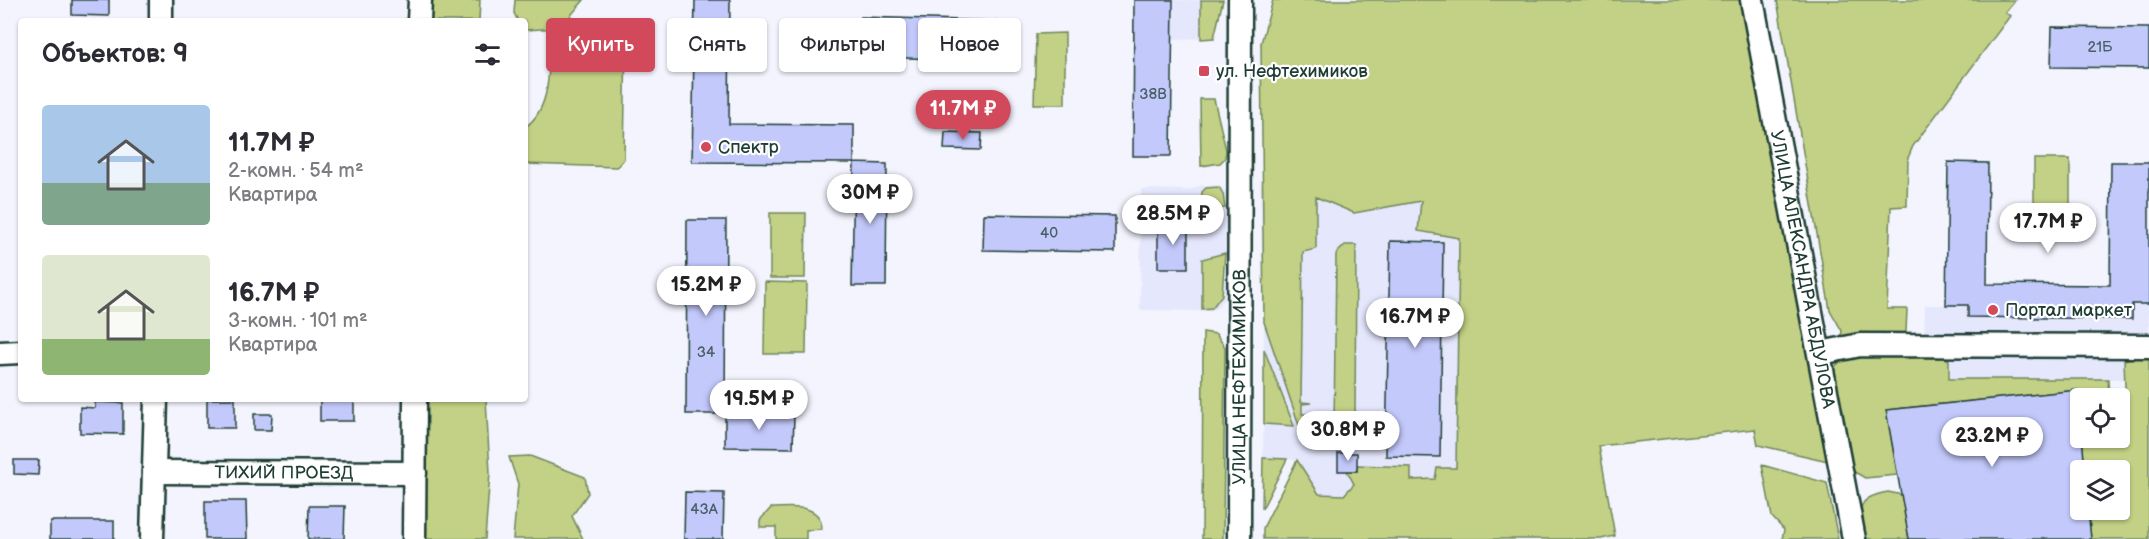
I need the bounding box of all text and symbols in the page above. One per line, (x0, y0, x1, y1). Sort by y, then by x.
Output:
chip: Купить (546, 18, 655, 72)
chip: Снять (667, 18, 767, 72)
chip: Фильтры (779, 18, 906, 72)
chip: Новое (918, 18, 1021, 72)
icon: filters (471, 38, 504, 71)
house number: 21Б (2088, 38, 2113, 57)
text: Объектов: 9 (42, 39, 188, 70)
place label: ул. Нефтехимиков (1216, 61, 1368, 82)
marker: ул. Нефтехимиков (1197, 64, 1211, 78)
house number: 38В (1139, 85, 1167, 104)
pin: 11.7M ₽ (908, 90, 1018, 141)
text: 11.7M ₽ (930, 97, 996, 121)
text: 11.7M ₽ (228, 128, 315, 159)
street label: УЛИЦА АЛЕКСАНДРА АБДУЛОВА (1766, 128, 1840, 410)
icon: home (90, 129, 162, 201)
place label: Спектр (718, 137, 779, 158)
marker: Спектр (699, 140, 713, 154)
text: 2-комн. · 54 m² (228, 159, 364, 183)
pin: 30M ₽ (828, 174, 912, 225)
text: 30M ₽ (841, 181, 899, 205)
text: Квартира (228, 183, 318, 207)
pin: 28.5M ₽ (1118, 195, 1228, 246)
text: 28.5M ₽ (1136, 202, 1210, 226)
pin: 17.7M ₽ (1993, 203, 2103, 254)
text: 17.7M ₽ (2013, 210, 2083, 234)
house number: 40 (1040, 224, 1058, 243)
pin: 15.2M ₽ (651, 266, 761, 317)
street label: УЛИЦА НЕФТЕХИМИКОВ (1229, 269, 1250, 485)
text: 15.2M ₽ (671, 273, 741, 297)
text: 16.7M ₽ (228, 278, 319, 309)
icon: home (90, 279, 162, 351)
pin: 16.7M ₽ (1360, 298, 1470, 349)
place label: Портал маркет (2005, 300, 2133, 321)
marker: Портал маркет (1986, 303, 2000, 317)
text: 16.7M ₽ (1380, 305, 1450, 329)
text: 3-комн. · 101 m² (228, 309, 368, 333)
text: Квартира (228, 333, 318, 357)
house number: 34 (697, 343, 715, 362)
pin: 19.5M ₽ (704, 380, 814, 431)
text: 19.5M ₽ (724, 387, 794, 411)
map controls (2070, 388, 2130, 520)
button: locate (2070, 388, 2130, 448)
pin: 30.8M ₽ (1293, 411, 1403, 462)
pin: 23.2M ₽ (1937, 417, 2047, 468)
text: 30.8M ₽ (1311, 418, 1385, 442)
text: 23.2M ₽ (1955, 424, 2029, 448)
button: layers (2070, 460, 2130, 520)
street label: ТИХИЙ ПРОЕЗД (214, 462, 354, 483)
house number: 43А (690, 500, 719, 519)

